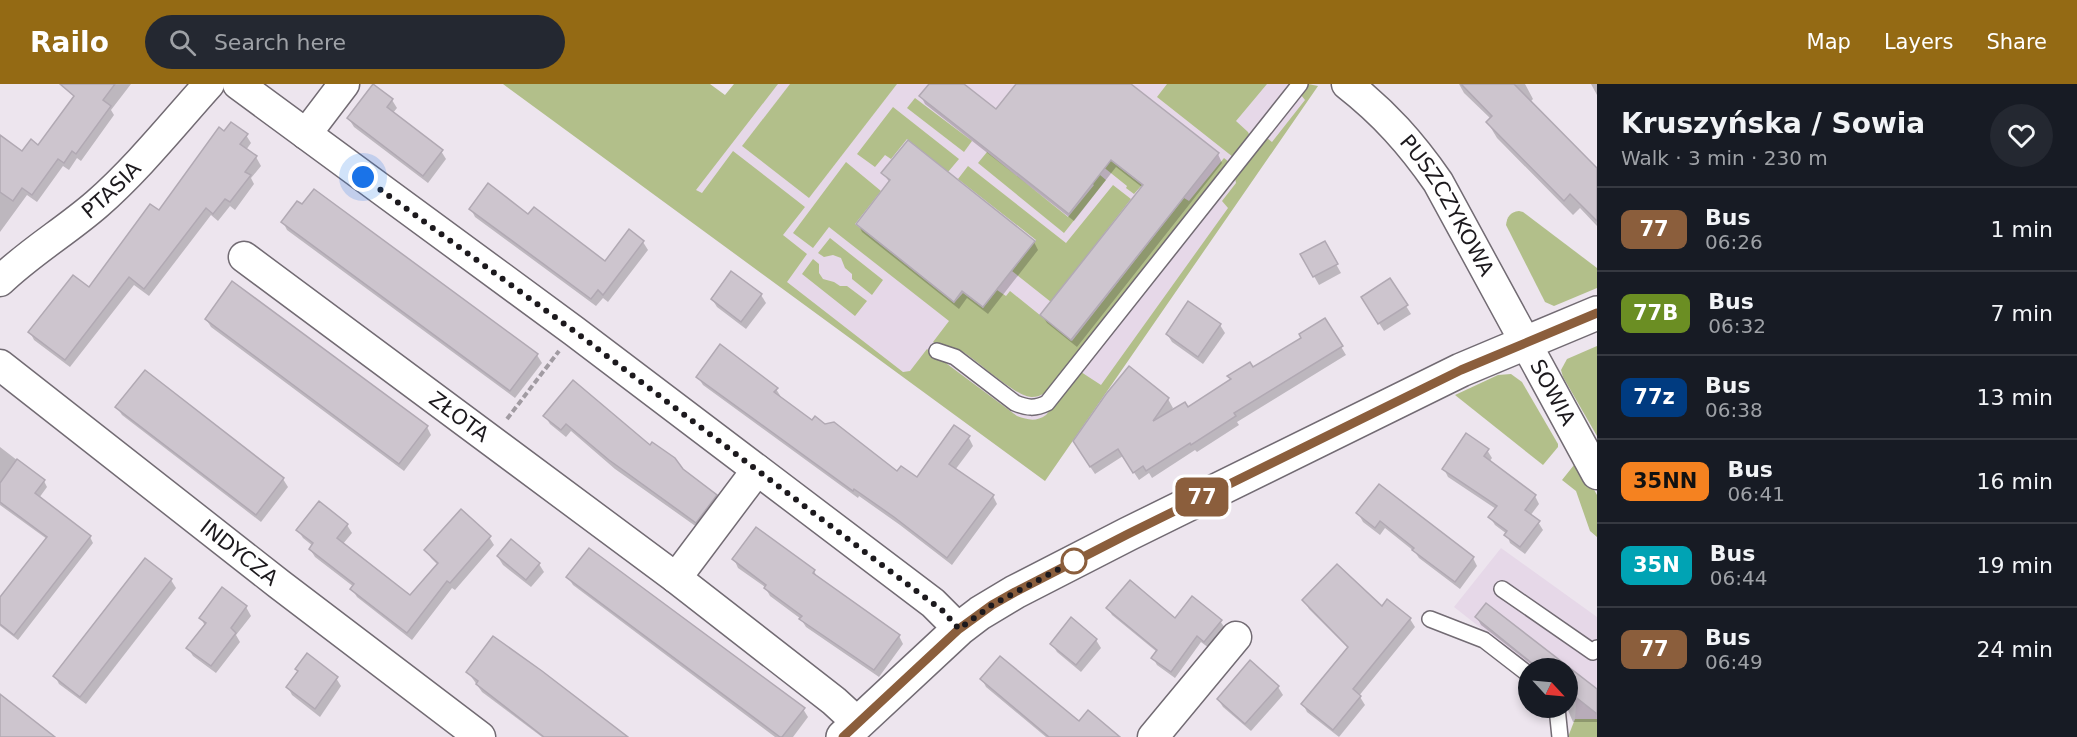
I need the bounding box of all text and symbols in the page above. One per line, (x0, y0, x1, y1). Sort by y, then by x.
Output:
search box (145, 15, 565, 69)
text: Railo (30, 26, 109, 59)
icon: search (166, 26, 199, 59)
text: Search here (214, 30, 346, 55)
text: Map (1807, 30, 1851, 54)
text: Layers (1884, 30, 1953, 54)
text: Share (1986, 30, 2047, 54)
button: heart (1990, 104, 2053, 167)
text: Kruszyńska / Sowia (1621, 107, 1925, 140)
street label: PUSZCZYKOWA (1395, 130, 1499, 281)
text: Walk · 3 min · 230 m (1621, 146, 1828, 170)
street label: PTASIA (77, 156, 146, 224)
your location (348, 162, 378, 192)
text: Bus (1705, 205, 1751, 230)
text: 77 (1639, 217, 1669, 241)
text: 1 min (1991, 217, 2053, 242)
text: 06:26 (1705, 230, 1763, 254)
text: Bus (1708, 289, 1754, 314)
text: 77B (1633, 301, 1678, 325)
text: 7 min (1991, 301, 2053, 326)
text: 06:32 (1708, 314, 1766, 338)
street label: SOWIA (1525, 356, 1581, 430)
text: Bus (1705, 373, 1751, 398)
text: 77z (1633, 385, 1675, 409)
text: 13 min (1977, 385, 2053, 410)
street label: ZŁOTA (425, 387, 494, 447)
text: 06:38 (1705, 398, 1763, 422)
text: Bus (1727, 457, 1773, 482)
text: 35NN (1633, 469, 1697, 493)
text: 16 min (1977, 469, 2053, 494)
line badge: 77 (1175, 478, 1229, 516)
text: 06:41 (1727, 482, 1785, 506)
text: 77 (1187, 485, 1217, 509)
street label: INDYCZA (196, 515, 283, 591)
text: Bus (1710, 541, 1755, 566)
unlabelled marker (1061, 548, 1087, 574)
text: 35N (1633, 553, 1680, 577)
text: 19 min (1977, 553, 2053, 578)
text: 06:44 (1710, 566, 1767, 590)
text: Bus (1705, 625, 1751, 650)
text: 77 (1639, 637, 1669, 661)
text: 24 min (1977, 637, 2053, 662)
text: 06:49 (1705, 650, 1763, 674)
north arrow (1518, 658, 1578, 718)
map controls (1518, 658, 1578, 718)

